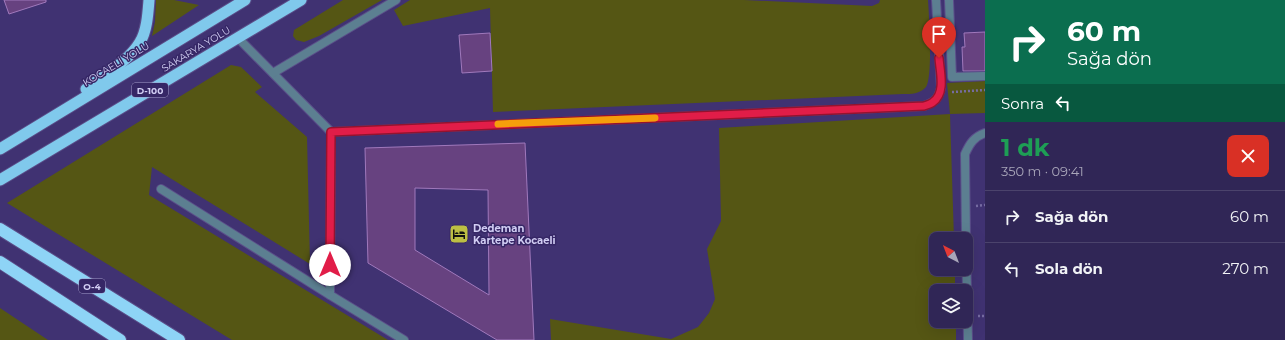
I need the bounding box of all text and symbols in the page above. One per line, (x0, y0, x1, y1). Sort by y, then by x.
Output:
text: 60 m (1067, 14, 1141, 48)
icon: right (1001, 16, 1053, 68)
pin (922, 17, 956, 58)
street label: SAKARYA YOLU (159, 23, 233, 75)
icon: arrive (928, 23, 950, 45)
street label: KOCAELİ YOLU (80, 39, 152, 89)
text: Sağa dön (1067, 48, 1152, 70)
road number: D-100 (132, 83, 168, 97)
icon: left (1052, 92, 1074, 114)
text: Sonra (1001, 94, 1044, 113)
text: 1 dk (1001, 133, 1050, 162)
button: close (1227, 135, 1269, 177)
text: 350 m · 09:41 (1001, 163, 1084, 179)
icon: right (1001, 206, 1023, 228)
text: Sağa dön (1035, 207, 1108, 226)
text: 60 m (1230, 207, 1269, 226)
place label: Dedeman Kartepe Kocaeli (473, 222, 556, 247)
hotel icon: Dedeman Kartepe Kocaeli (448, 223, 470, 245)
north arrow (929, 232, 973, 276)
map controls (929, 232, 973, 328)
position arrow (309, 244, 351, 286)
icon: left (1001, 258, 1023, 280)
text: Sola dön (1035, 259, 1103, 278)
text: 270 m (1222, 259, 1269, 278)
road number: O-4 (79, 279, 105, 293)
button: layers (929, 284, 973, 328)

